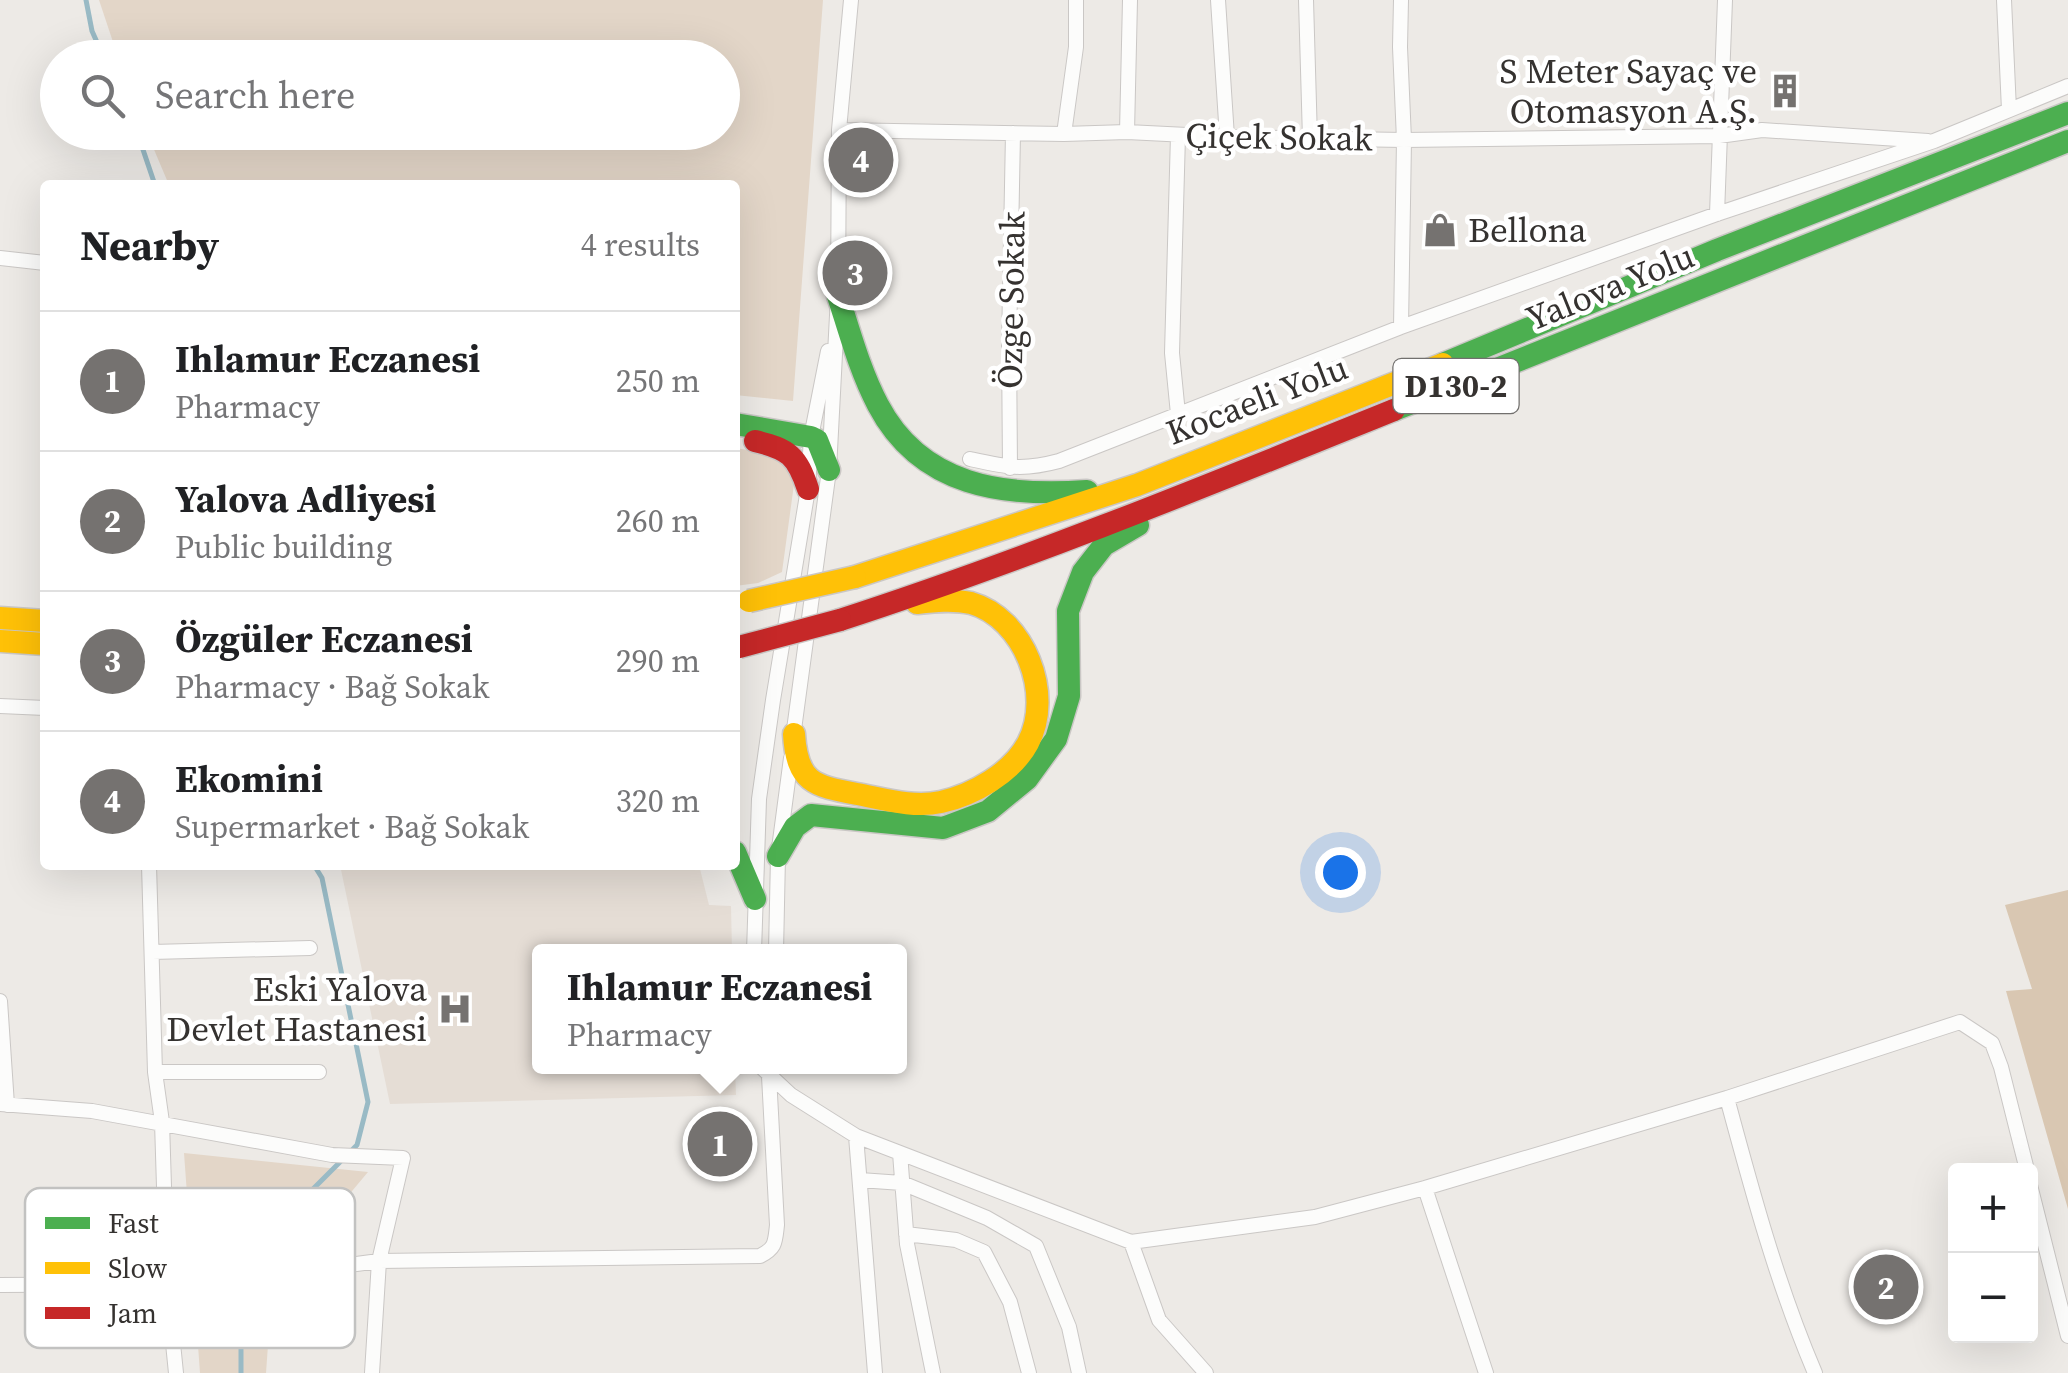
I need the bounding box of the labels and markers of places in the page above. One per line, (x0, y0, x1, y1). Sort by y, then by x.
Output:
place label: S Meter Sayaç ve Otomasyon A.Ş. (1499, 47, 1757, 135)
building icon: S Meter Sayaç ve Otomasyon A.Ş. (1766, 72, 1804, 110)
pin: 4 (828, 122, 894, 198)
place label: Bellona (1468, 206, 1587, 254)
shop icon: Bellona (1421, 211, 1459, 249)
pin: 3 (822, 236, 888, 310)
place label: Eski Yalova Devlet Hastanesi (166, 965, 427, 1053)
hospital icon: Eski Yalova Devlet Hastanesi (436, 990, 474, 1028)
pin: 1 (688, 1106, 752, 1182)
pin: 2 (1854, 1250, 1918, 1324)

